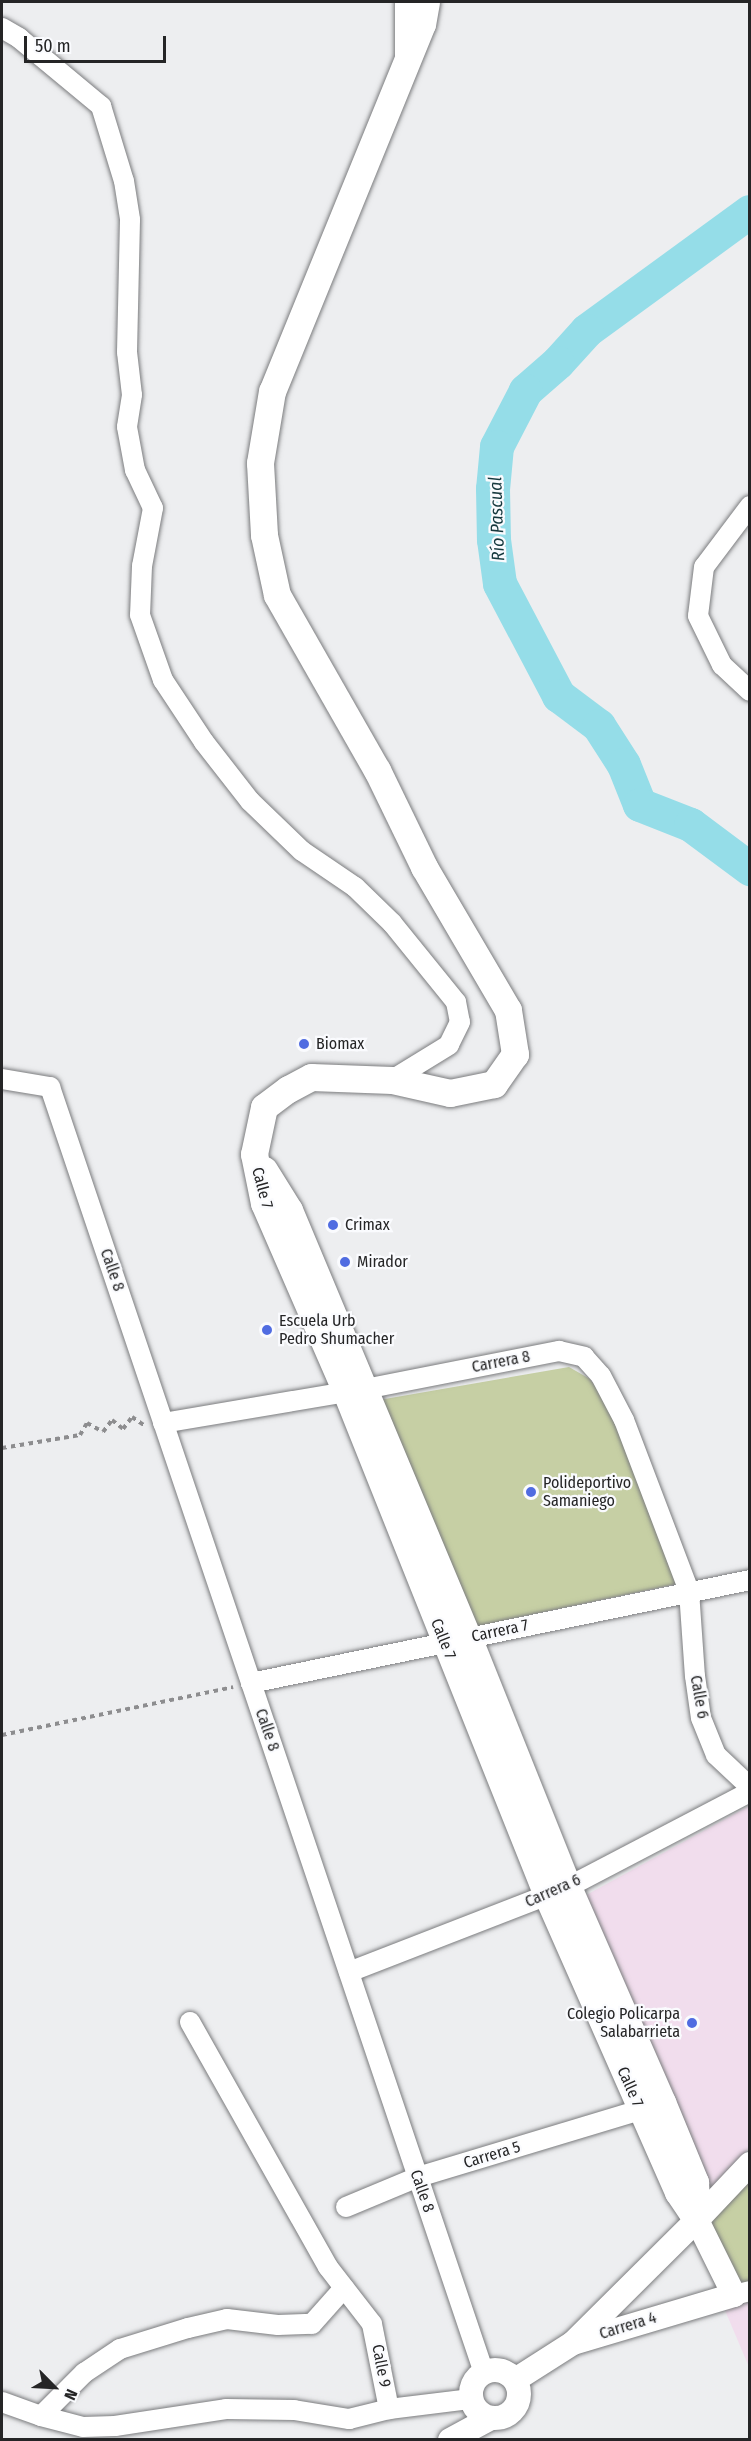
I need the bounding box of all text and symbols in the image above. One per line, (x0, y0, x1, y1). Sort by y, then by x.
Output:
scale bar (27, 24, 170, 62)
text: 50 m (35, 35, 71, 57)
water label: Río Pascual (485, 476, 509, 562)
place label: Biomax (316, 1034, 364, 1054)
marker: Biomax (297, 1037, 311, 1051)
street label: Calle 7 (247, 1165, 277, 1211)
place label: Crimax (345, 1215, 390, 1235)
marker: Crimax (326, 1218, 340, 1232)
street label: Calle 8 (96, 1246, 128, 1294)
place label: Mirador (357, 1252, 408, 1272)
marker: Mirador (338, 1255, 352, 1269)
place label: Escuela Urb Pedro Shumacher (279, 1311, 394, 1349)
marker: Escuela Urb Pedro Shumacher (260, 1323, 274, 1337)
street label: Carrera 8 (470, 1347, 532, 1377)
place label: Polideportivo Samaniego (543, 1473, 631, 1511)
marker: Polideportivo Samaniego (524, 1485, 538, 1499)
street label: Calle 7 (426, 1616, 460, 1662)
street label: Carrera 7 (470, 1616, 530, 1646)
street label: Calle 6 (686, 1674, 712, 1720)
street label: Calle 8 (251, 1706, 283, 1754)
street label: Carrera 6 (522, 1870, 584, 1912)
place label: Colegio Policarpa Salabarrieta (567, 2004, 680, 2042)
marker: Colegio Policarpa Salabarrieta (685, 2016, 699, 2030)
street label: Calle 7 (613, 2064, 647, 2110)
street label: Carrera 5 (461, 2137, 523, 2173)
street label: Calle 8 (406, 2167, 438, 2215)
street label: Carrera 4 (597, 2308, 659, 2344)
street label: Calle 9 (367, 2343, 395, 2389)
north arrow (24, 2357, 84, 2417)
text: N (60, 2386, 82, 2403)

